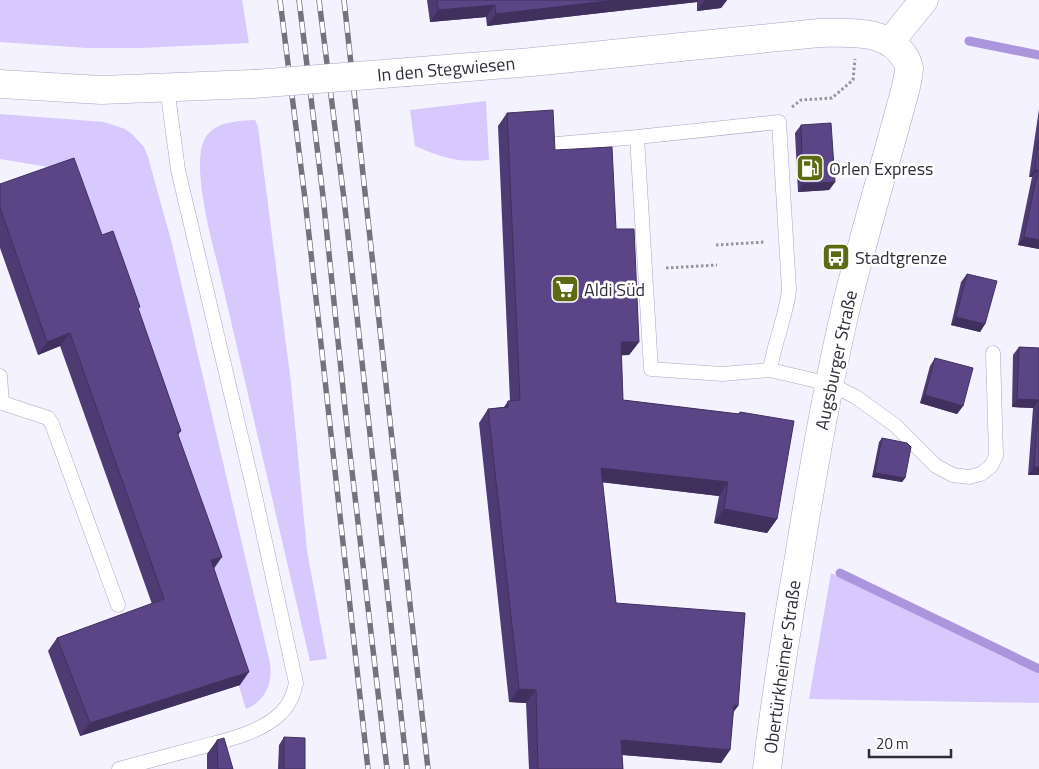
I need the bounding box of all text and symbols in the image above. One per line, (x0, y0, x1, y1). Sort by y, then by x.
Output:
street label: In den Stegwiesen (376, 50, 516, 88)
fuel station icon: Orlen Express (795, 153, 825, 183)
place label: Orlen Express (829, 155, 933, 182)
bus stop icon: Stadtgrenze (821, 242, 851, 272)
place label: Stadtgrenze (855, 244, 947, 271)
supermarket icon: Aldi Süd (550, 274, 580, 304)
place label: Aldi Süd (584, 276, 645, 303)
street label: Augsburger Straße (808, 288, 864, 432)
street label: Obertürkheimer Straße (756, 578, 808, 756)
scale bar (869, 726, 952, 758)
text: 20 m (876, 732, 909, 755)

